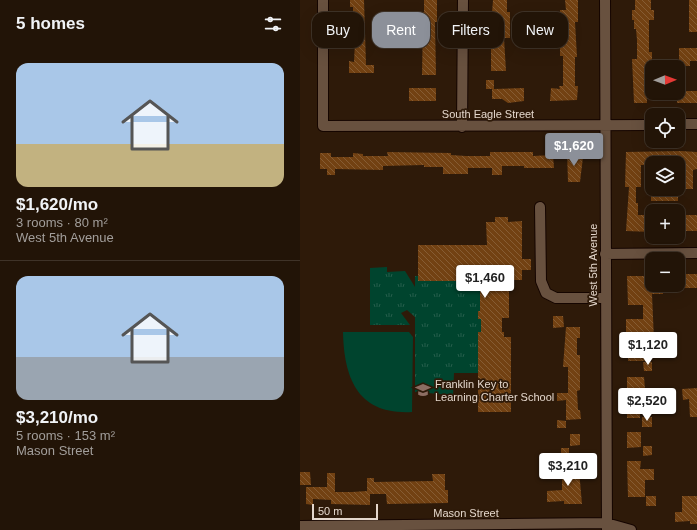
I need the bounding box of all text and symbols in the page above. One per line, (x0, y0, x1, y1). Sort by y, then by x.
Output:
chip: Buy (312, 12, 364, 48)
chip: Rent (372, 12, 430, 48)
chip: Filters (438, 12, 504, 48)
chip: New (512, 12, 568, 48)
icon: filters (262, 13, 284, 35)
text: 5 homes (16, 14, 85, 33)
north arrow (645, 60, 685, 100)
map controls (645, 60, 685, 292)
icon: home (114, 89, 186, 161)
street label: South Eagle Street (442, 108, 534, 120)
button: locate (645, 108, 685, 148)
pin: $1,620 (541, 133, 607, 167)
text: $1,620 (554, 138, 594, 153)
button: layers (645, 156, 685, 196)
text: $1,620/mo (16, 195, 98, 214)
button: + (645, 204, 685, 244)
text: 3 rooms · 80 m² (16, 215, 108, 230)
street label: West 5th Avenue (587, 224, 599, 306)
text: West 5th Avenue (16, 230, 114, 245)
button: − (645, 252, 685, 292)
pin: $1,460 (452, 265, 518, 299)
text: $1,460 (465, 270, 505, 285)
icon: home (114, 302, 186, 374)
pin: $1,120 (615, 332, 681, 366)
text: $1,120 (628, 337, 668, 352)
place label: Franklin Key to Learning Charter School (435, 378, 554, 403)
school or university icon: Franklin Key to Learning Charter School (414, 381, 432, 399)
pin: $2,520 (614, 388, 680, 422)
text: $2,520 (627, 393, 667, 408)
text: $3,210/mo (16, 408, 98, 427)
text: 5 rooms · 153 m² (16, 428, 115, 443)
text: Mason Street (16, 443, 93, 458)
pin: $3,210 (535, 453, 601, 487)
text: $3,210 (548, 458, 588, 473)
scale bar (312, 502, 378, 521)
text: 50 m (318, 505, 342, 517)
street label: Mason Street (433, 507, 499, 519)

